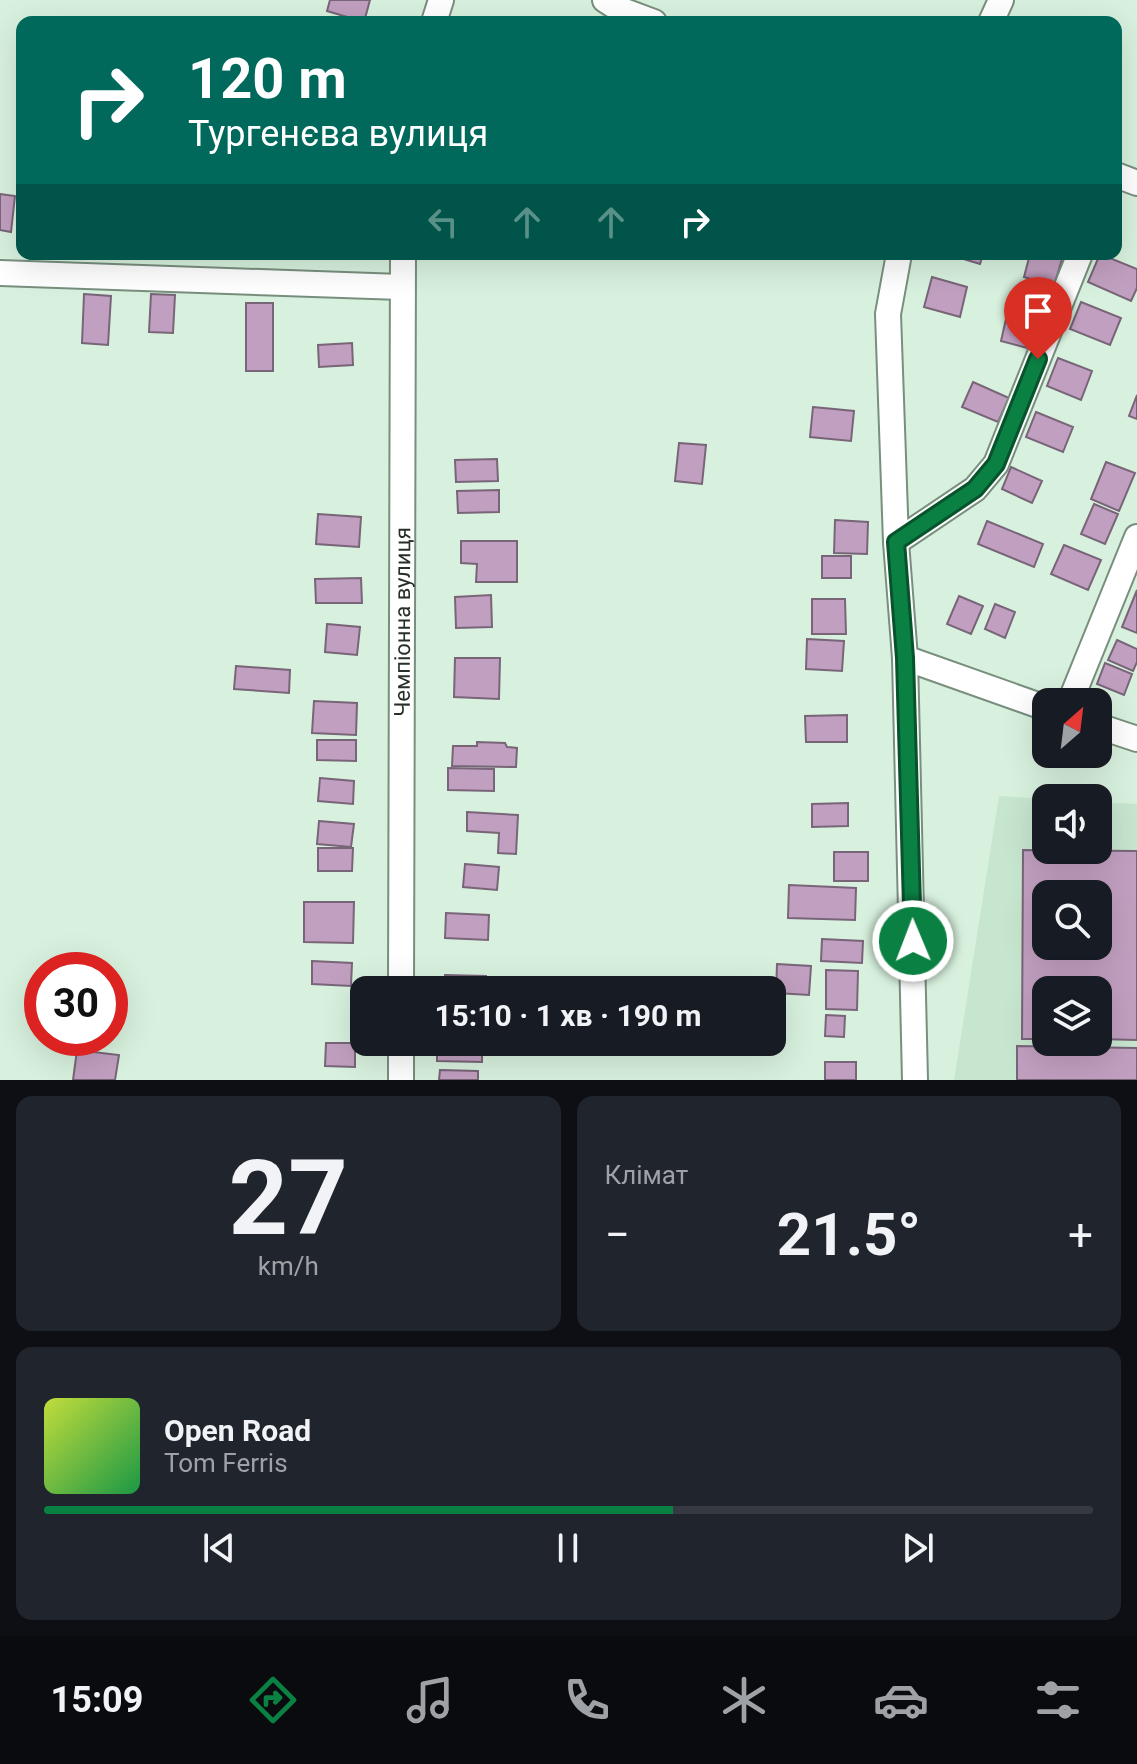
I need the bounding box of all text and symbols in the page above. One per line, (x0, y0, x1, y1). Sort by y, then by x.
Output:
text: 120 m (188, 46, 347, 112)
icon: right (56, 48, 160, 152)
text: Тургенєва вулиця (188, 113, 488, 155)
icon: left (421, 200, 465, 244)
icon: ahead (505, 200, 549, 244)
icon: ahead (589, 200, 633, 244)
icon: right (673, 200, 717, 244)
pin (1004, 277, 1072, 359)
icon: arrive (1016, 289, 1060, 333)
street label: Чемпіонна вулиця (389, 527, 415, 717)
north arrow (1032, 688, 1112, 768)
map controls (1032, 688, 1112, 1056)
button: sound (1032, 784, 1112, 864)
button: search (1032, 880, 1112, 960)
position arrow (871, 899, 955, 983)
speed limit sign: 30 (24, 952, 128, 1056)
button: layers (1032, 976, 1112, 1056)
text: 15:10 · 1 хв · 190 m (434, 998, 702, 1033)
text: 27 (229, 1138, 348, 1259)
text: Клімат (605, 1160, 688, 1190)
text: 21.5° (777, 1199, 921, 1270)
text: − (605, 1209, 630, 1261)
text: + (1068, 1209, 1093, 1261)
text: km/h (258, 1251, 319, 1281)
text: Open Road (164, 1413, 311, 1448)
text: Tom Ferris (164, 1448, 288, 1478)
icon: previous (197, 1526, 241, 1570)
icon: pause (546, 1526, 590, 1570)
icon: next (896, 1526, 940, 1570)
icon: directions (245, 1672, 301, 1728)
icon: music (402, 1672, 458, 1728)
icon: phone (559, 1672, 615, 1728)
icon: climate (716, 1672, 772, 1728)
icon: car (873, 1672, 929, 1728)
icon: filters (1030, 1672, 1086, 1728)
text: 15:09 (51, 1679, 143, 1721)

